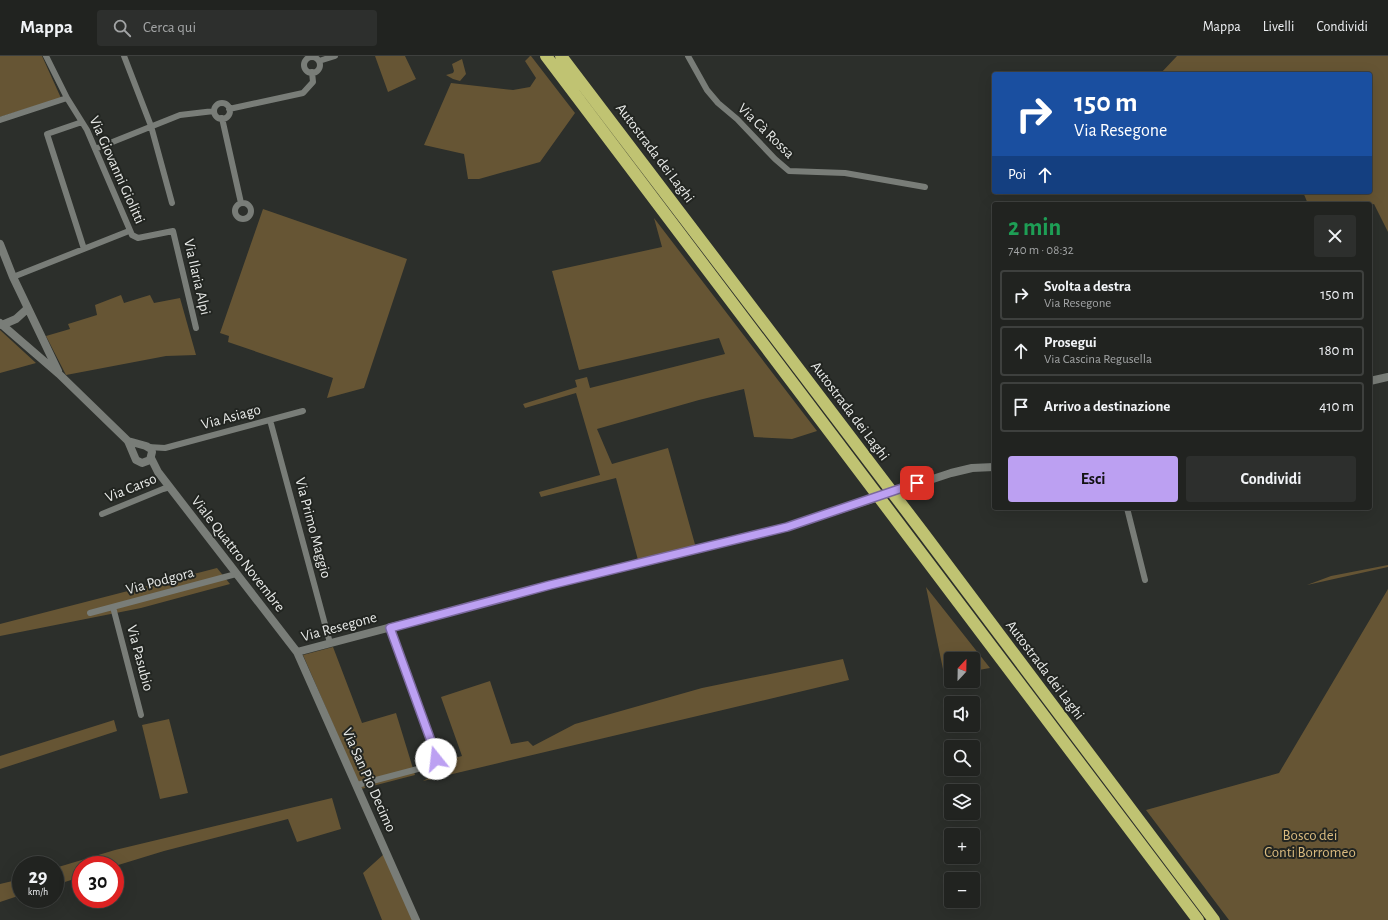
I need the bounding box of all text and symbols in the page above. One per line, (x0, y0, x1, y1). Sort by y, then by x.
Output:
search box (97, 10, 377, 46)
icon: search (111, 17, 133, 39)
text: Mappa (20, 18, 73, 37)
text: Cerca qui (143, 20, 196, 35)
text: Mappa (1203, 20, 1241, 34)
text: Livelli (1263, 20, 1294, 34)
text: Condividi (1316, 20, 1368, 34)
icon: right (1008, 88, 1060, 140)
text: 150 m (1074, 89, 1138, 117)
street label: Autostrada dei Laghi (613, 101, 697, 205)
street label: Via Cà Rossa (735, 101, 797, 161)
street label: Via Giovanni Giolitti (87, 114, 147, 226)
text: Via Resegone (1074, 122, 1167, 140)
icon: ahead (1034, 164, 1056, 186)
text: Poi (1008, 167, 1026, 182)
button: close (1314, 215, 1356, 257)
text: 2 min (1008, 216, 1061, 240)
street label: Via Ilaria Alpi (181, 238, 213, 316)
text: 740 m · 08:32 (1008, 244, 1074, 257)
text: Svolta a destra (1044, 279, 1131, 294)
icon: right (1010, 284, 1032, 306)
text: 150 m (1320, 287, 1354, 302)
text: Via Resegone (1044, 297, 1111, 310)
text: Prosegui (1044, 335, 1097, 350)
icon: ahead (1010, 340, 1032, 362)
text: 180 m (1319, 343, 1354, 358)
text: Via Cascina Regusella (1044, 353, 1152, 366)
street label: Autostrada dei Laghi (808, 359, 892, 463)
icon: arrive (1010, 396, 1032, 418)
text: Arrivo a destinazione (1044, 399, 1170, 414)
text: 410 m (1319, 399, 1354, 414)
street label: Via Asiago (200, 402, 262, 432)
button: Esci (1008, 456, 1178, 502)
button: Condividi (1186, 456, 1356, 502)
pin (900, 466, 934, 500)
street label: Via Carso (103, 471, 159, 505)
icon: arrive (906, 472, 928, 494)
street label: Via Primo Maggio (292, 476, 334, 580)
street label: Viale Quattro Novembre (188, 493, 288, 615)
street label: Via Podgora (124, 565, 196, 597)
street label: Via Resegone (300, 610, 379, 644)
street label: Autostrada dei Laghi (1003, 618, 1087, 722)
street label: Via Pasubio (124, 623, 156, 693)
north arrow (944, 652, 980, 688)
map controls (944, 652, 980, 908)
button: sound (944, 696, 980, 732)
street label: Via San Pio Decimo (339, 726, 399, 834)
position arrow (415, 738, 457, 780)
button: search (944, 740, 980, 776)
button: layers (944, 784, 980, 820)
button: + (944, 828, 980, 864)
park label: Bosco dei Conti Borromeo (1264, 828, 1356, 860)
speed limit sign: 30 (72, 856, 124, 908)
text: 29 (28, 867, 48, 887)
button: − (944, 872, 980, 908)
text: km/h (28, 887, 48, 897)

